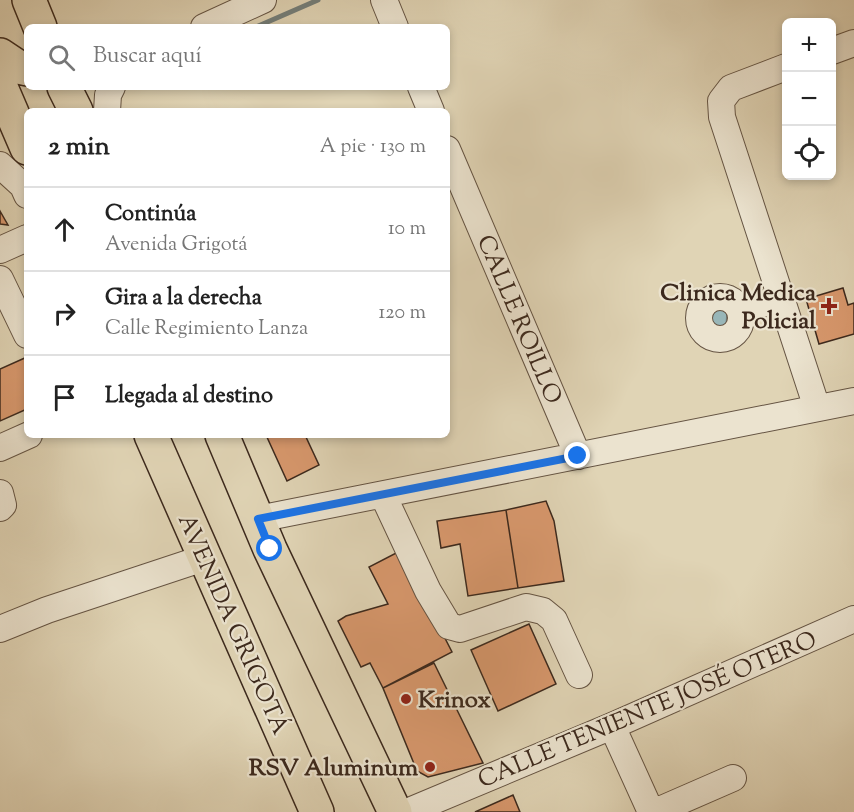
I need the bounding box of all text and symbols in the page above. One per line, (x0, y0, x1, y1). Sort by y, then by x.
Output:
map controls (782, 18, 836, 180)
button: + (782, 18, 836, 72)
search box (24, 24, 450, 90)
icon: search (45, 41, 78, 74)
text: Buscar aquí (93, 41, 202, 73)
button: − (782, 72, 836, 126)
button: locate (782, 126, 836, 180)
text: 2 min (48, 129, 110, 166)
text: A pie · 130 m (320, 133, 426, 162)
text: Continúa (105, 199, 196, 231)
icon: ahead (48, 213, 81, 246)
text: 10 m (388, 215, 426, 244)
street label: CALLE ROILLO (467, 230, 569, 410)
text: Avenida Grigotá (105, 231, 248, 260)
place label: Clinica Medica Policial (660, 277, 817, 339)
text: Gira a la derecha (105, 283, 262, 315)
icon: right (48, 297, 81, 330)
marker: Clinica Medica Policial (820, 297, 838, 315)
text: 120 m (378, 299, 426, 328)
text: Calle Regimiento Lanza (105, 315, 308, 344)
icon: arrive (48, 381, 81, 414)
text: Llegada al destino (105, 381, 273, 413)
route end (564, 442, 590, 468)
street label: AVENIDA GRIGOTÁ (168, 509, 296, 741)
route start (256, 535, 282, 561)
street label: CALLE TENIENTE JOSÉ OTERO (473, 624, 822, 798)
place label: Krinox (418, 684, 491, 718)
marker: Krinox (399, 692, 413, 706)
place label: RSV Aluminum (249, 752, 418, 786)
marker: RSV Aluminum (423, 760, 437, 774)

